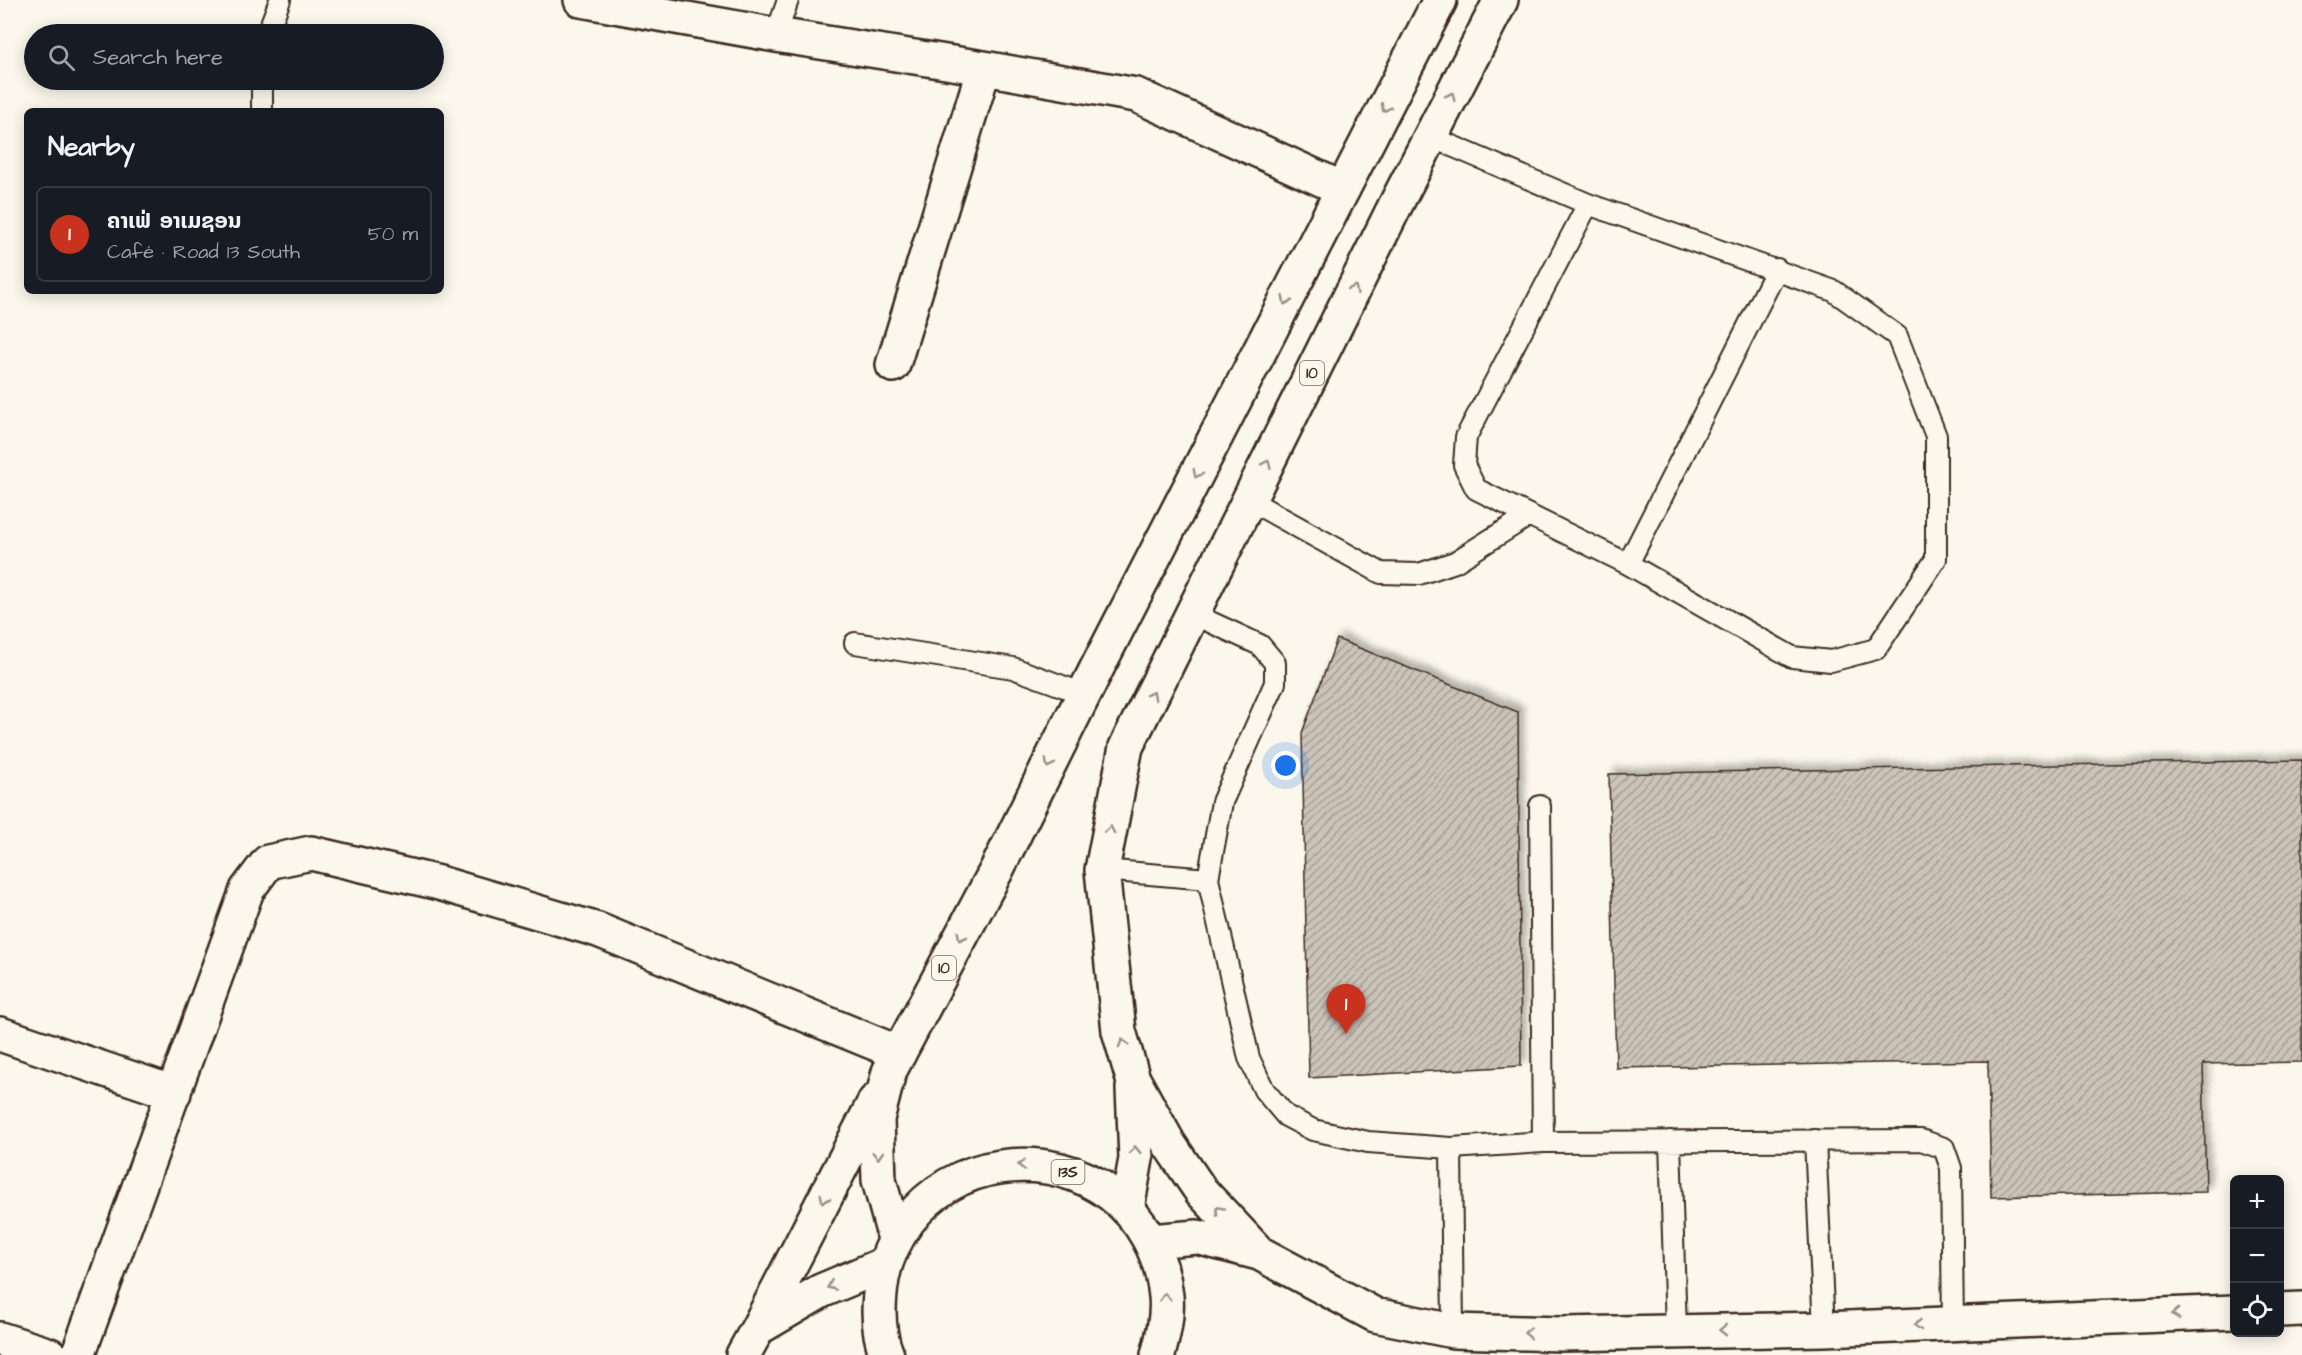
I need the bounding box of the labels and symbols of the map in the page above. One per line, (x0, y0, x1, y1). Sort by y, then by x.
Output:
one-way arrow (1444, 92, 1455, 103)
one-way arrow (1380, 102, 1392, 113)
one-way arrow (1346, 285, 1358, 296)
one-way arrow (1282, 294, 1293, 305)
road number: 10 (1300, 361, 1324, 385)
one-way arrow (1260, 460, 1271, 470)
one-way arrow (1193, 468, 1204, 478)
one-way arrow (1145, 690, 1157, 701)
your location (1271, 751, 1300, 780)
one-way arrow (1045, 757, 1057, 768)
one-way arrow (1103, 825, 1116, 835)
one-way arrow (957, 931, 968, 942)
road number: 10 (932, 956, 956, 980)
pin: 1 (1326, 984, 1366, 1034)
one-way arrow (1117, 1039, 1130, 1049)
one-way arrow (1129, 1146, 1141, 1155)
one-way arrow (872, 1150, 885, 1159)
one-way arrow (1018, 1159, 1027, 1171)
road number: 13S (1052, 1160, 1084, 1184)
one-way arrow (820, 1193, 831, 1204)
one-way arrow (1216, 1207, 1227, 1218)
one-way arrow (826, 1279, 837, 1291)
one-way arrow (1159, 1293, 1172, 1302)
one-way arrow (2172, 1308, 2181, 1321)
one-way arrow (1914, 1319, 1923, 1332)
one-way arrow (1719, 1324, 1728, 1337)
one-way arrow (1524, 1327, 1533, 1339)

